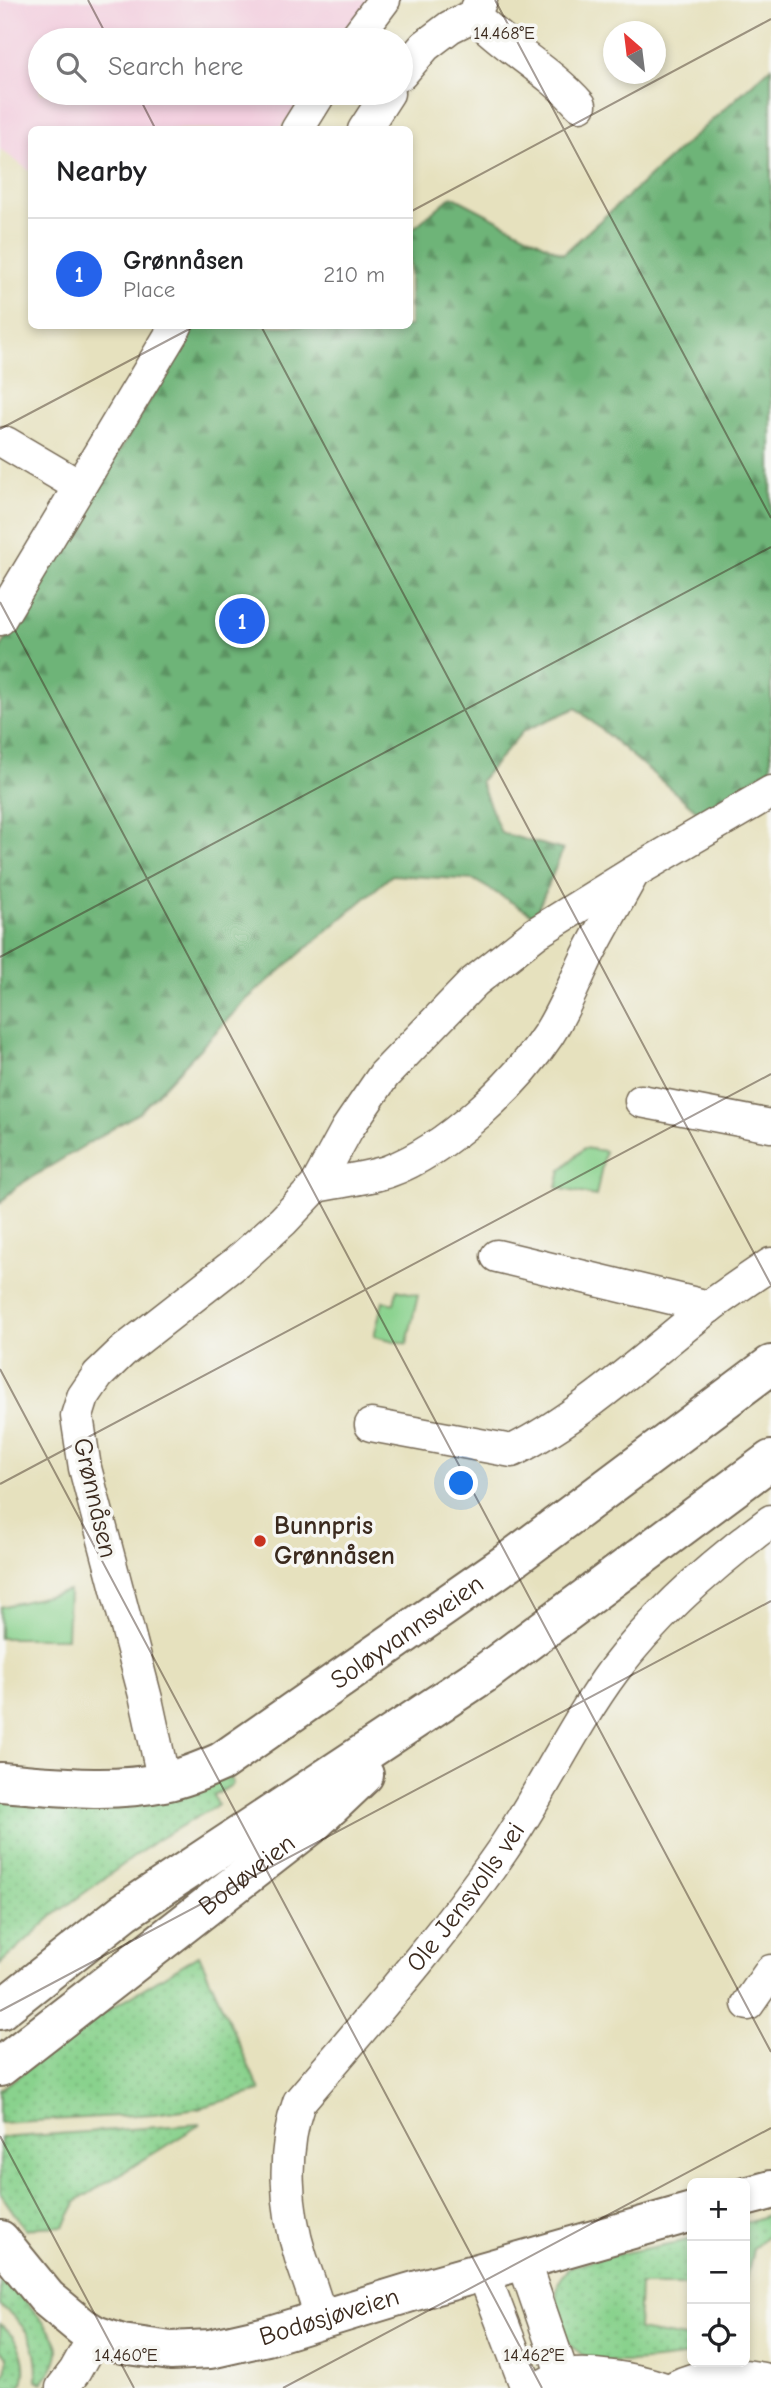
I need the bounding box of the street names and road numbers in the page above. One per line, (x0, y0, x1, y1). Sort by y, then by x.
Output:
street label: Grønnåsen (67, 1435, 123, 1561)
street label: Soløyvannsveien (325, 1569, 489, 1696)
street label: Ole Jensvolls vei (401, 1817, 531, 1978)
street label: Bodøveien (193, 1828, 301, 1922)
street label: Bodøsjøveien (256, 2282, 403, 2352)

